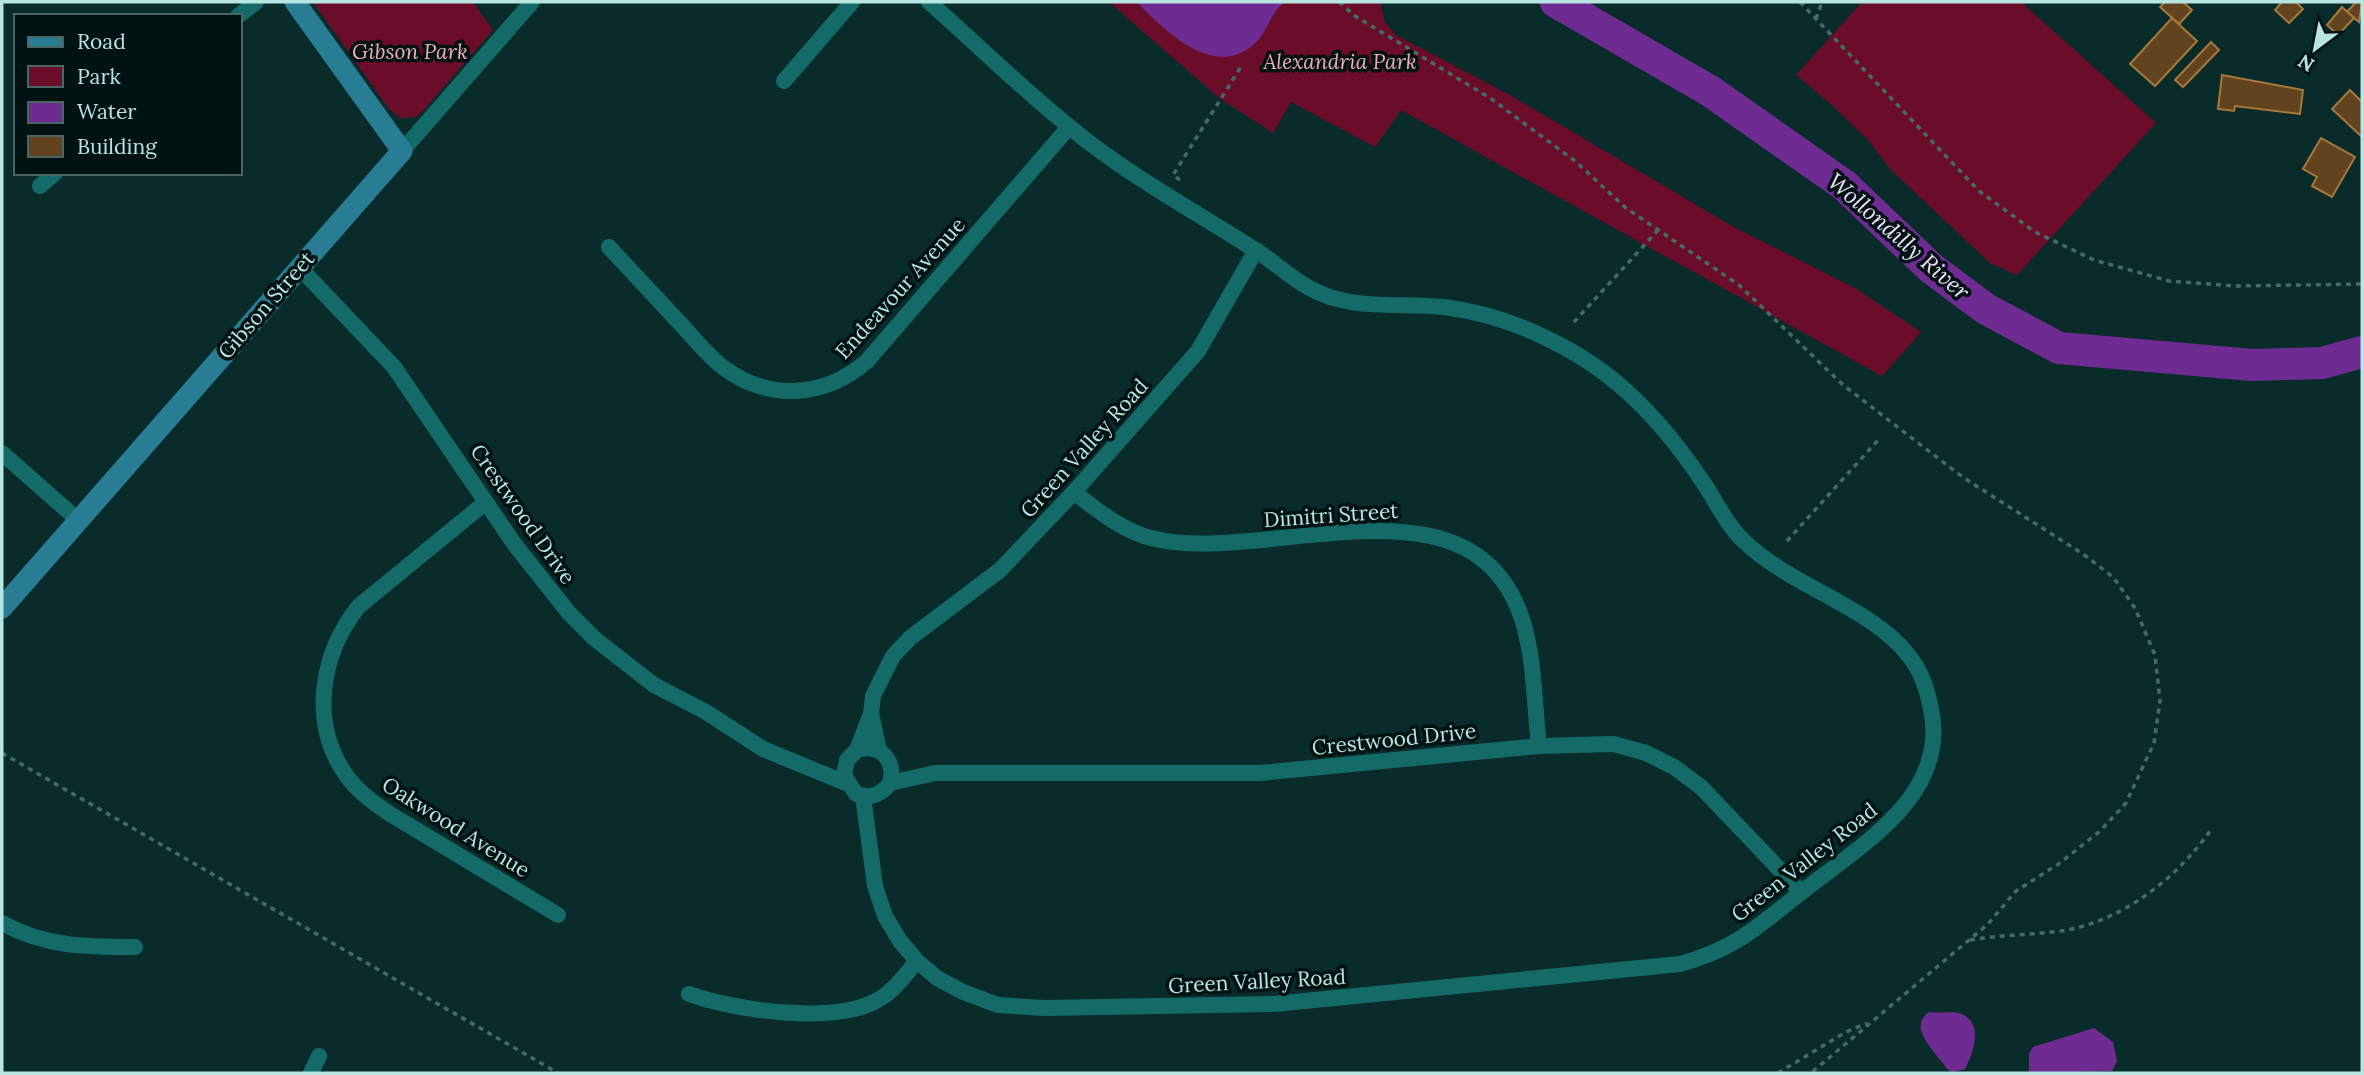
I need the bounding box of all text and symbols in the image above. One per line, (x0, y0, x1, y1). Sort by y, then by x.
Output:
legend (14, 14, 242, 175)
north arrow (2280, 14, 2350, 84)
text: Road (77, 28, 126, 55)
park label: Gibson Park (352, 38, 468, 65)
park label: Alexandria Park (1262, 48, 1417, 75)
text: N (2293, 49, 2319, 77)
text: Park (77, 63, 121, 90)
text: Water (77, 98, 136, 125)
text: Building (77, 133, 157, 160)
water label: Wollondilly River (1822, 166, 1977, 306)
street label: Endeavour Avenue (829, 212, 971, 364)
street label: Gibson Street (212, 245, 321, 364)
street label: Green Valley Road (1014, 373, 1154, 523)
street label: Crestwood Drive (465, 439, 581, 589)
street label: Dimitri Street (1263, 497, 1400, 533)
street label: Crestwood Drive (1311, 717, 1477, 761)
street label: Oakwood Avenue (377, 771, 535, 883)
street label: Green Valley Road (1726, 797, 1882, 927)
street label: Green Valley Road (1167, 963, 1347, 999)

